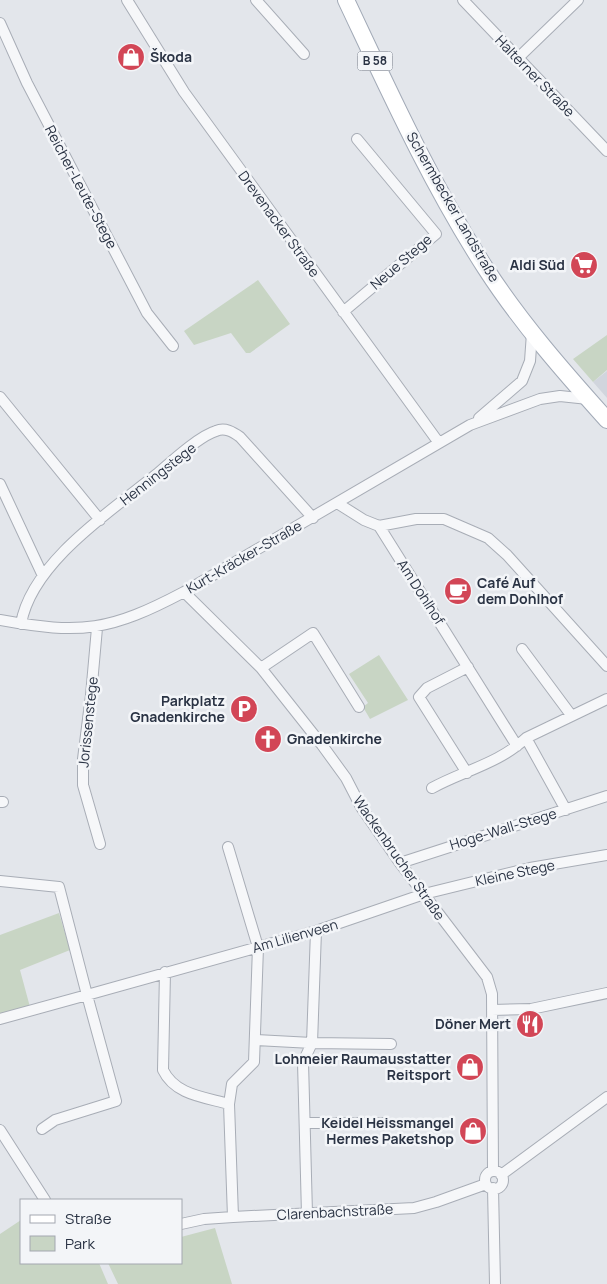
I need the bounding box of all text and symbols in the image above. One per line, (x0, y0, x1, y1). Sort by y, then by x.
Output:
street label: Halterner Straße (491, 31, 579, 121)
shop icon: Škoda (116, 42, 146, 72)
place label: Škoda (150, 47, 192, 66)
road number: B 58 (358, 51, 392, 70)
street label: Reicher-Leute-Stege (41, 122, 122, 252)
street label: Schermbecker Landstraße (403, 128, 504, 285)
street label: Drevenacker Straße (234, 167, 324, 281)
street label: Neue Stege (366, 230, 435, 294)
supermarket icon: Aldi Süd (569, 250, 599, 280)
place label: Aldi Süd (510, 255, 565, 274)
street label: Henningstege (116, 438, 200, 509)
street label: Kurt-Kräcker-Straße (182, 516, 305, 597)
street label: Am Dohlhof (393, 555, 450, 628)
place label: Café Auf dem Dohlhof (477, 573, 564, 608)
cafe icon: Café Auf dem Dohlhof (443, 576, 473, 606)
street label: Jorissenstege (73, 676, 102, 768)
place label: Parkplatz Gnadenkirche (130, 691, 225, 726)
parking icon: Parkplatz Gnadenkirche (229, 694, 259, 724)
church icon: Gnadenkirche (253, 724, 283, 754)
place label: Gnadenkirche (287, 729, 382, 748)
street label: Wackenbrucher Straße (349, 792, 450, 924)
street label: Hoge-Wall-Stege (447, 803, 559, 854)
street label: Kleine Stege (473, 855, 556, 890)
street label: Am Lilienveen (250, 914, 340, 957)
restaurant icon: Döner Mert (515, 1009, 545, 1039)
place label: Döner Mert (435, 1014, 511, 1033)
place label: Lohmeier Raumausstatter Reitsport (274, 1049, 451, 1084)
shop icon: Lohmeier Raumausstatter Reitsport (455, 1052, 485, 1082)
place label: Keidel Heissmangel Hermes Paketshop (321, 1113, 454, 1148)
shop icon: Keidel Heissmangel Hermes Paketshop (458, 1116, 488, 1146)
legend (20, 1199, 182, 1264)
street label: Clarenbachstraße (276, 1199, 394, 1224)
text: Straße (65, 1208, 112, 1229)
text: Park (65, 1233, 95, 1254)

